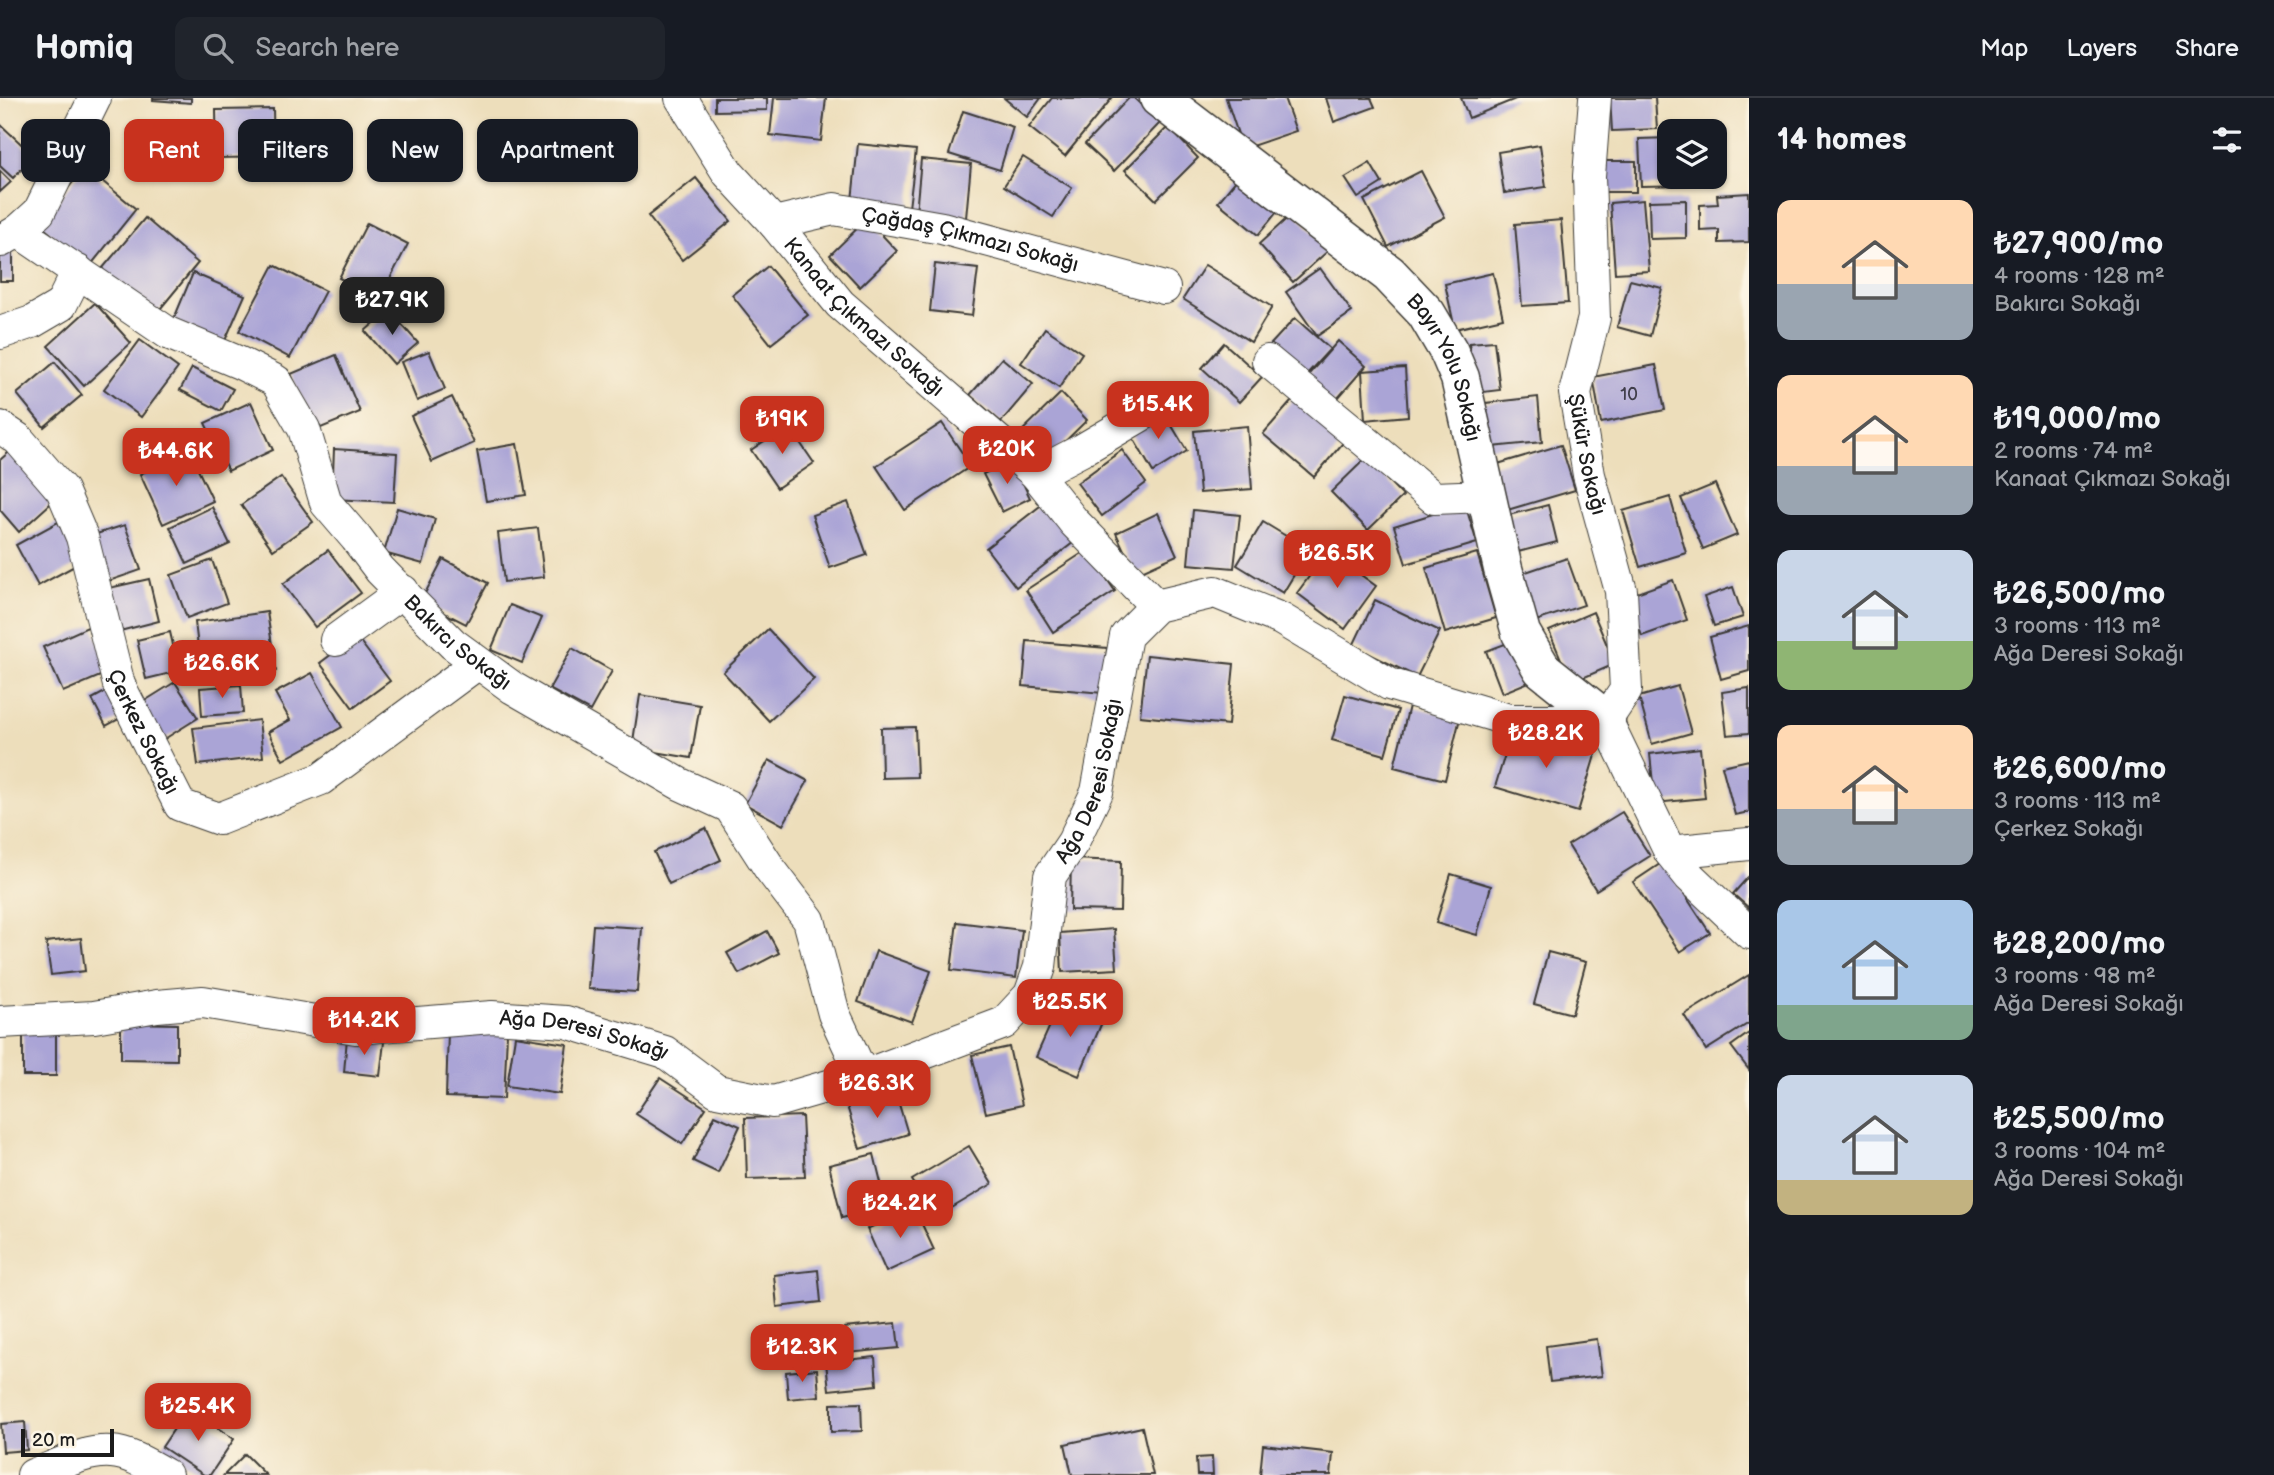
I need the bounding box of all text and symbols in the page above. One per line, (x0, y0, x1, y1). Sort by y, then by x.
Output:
search box (175, 17, 665, 80)
text: Homiq (35, 28, 133, 68)
icon: search (199, 29, 237, 67)
text: Search here (255, 33, 400, 64)
text: Map (1980, 34, 2028, 63)
text: Layers (2066, 34, 2137, 63)
text: Share (2175, 34, 2239, 63)
chip: Buy (21, 119, 110, 182)
chip: Rent (124, 119, 224, 182)
chip: Filters (238, 119, 353, 182)
chip: New (367, 119, 463, 182)
chip: Apartment (477, 119, 638, 182)
map controls (1657, 119, 1727, 189)
button: layers (1657, 119, 1727, 189)
icon: filters (2208, 121, 2246, 159)
text: 14 homes (1777, 122, 1906, 158)
street label: Çağdaş Çıkmazı Sokağı (860, 202, 1081, 277)
text: ₺27,900/mo (1994, 226, 2163, 262)
icon: home (1833, 228, 1917, 312)
street label: Kanaat Çıkmazı Sokağı (778, 232, 950, 401)
text: 4 rooms · 128 m² (1994, 262, 2165, 290)
pin: ₺27.9K (335, 278, 449, 337)
text: ₺27.9K (355, 286, 429, 314)
street label: Bayır Yolu Sokağı (1401, 288, 1486, 443)
text: Bakırcı Sokağı (1994, 290, 2140, 318)
pin: ₺15.4K (1101, 382, 1215, 441)
house number: 10 (1620, 384, 1638, 405)
text: ₺15.4K (1123, 390, 1193, 418)
street label: Şükür Sokağı (1563, 392, 1612, 517)
pin: ₺19K (741, 396, 823, 456)
text: ₺19,000/mo (1994, 401, 2161, 437)
icon: home (1833, 403, 1917, 487)
text: ₺19K (756, 405, 808, 433)
pin: ₺20K (966, 426, 1048, 486)
pin: ₺44.6K (119, 428, 233, 488)
text: ₺20K (979, 435, 1035, 463)
text: ₺44.6K (139, 437, 213, 465)
text: 2 rooms · 74 m² (1994, 437, 2153, 465)
text: Kanaat Çıkmazı Sokağı (1994, 465, 2231, 493)
pin: ₺26.5K (1280, 531, 1394, 590)
text: ₺26.5K (1300, 539, 1374, 567)
text: ₺26,500/mo (1994, 576, 2165, 612)
icon: home (1833, 578, 1917, 662)
street label: Bakırcı Sokağı (399, 589, 516, 695)
text: 3 rooms · 113 m² (1994, 612, 2161, 640)
pin: ₺26.6K (165, 640, 279, 700)
text: Ağa Deresi Sokağı (1994, 640, 2184, 668)
text: ₺26.6K (184, 649, 260, 677)
street label: Çerkez Sokağı (103, 667, 185, 798)
street label: Ağa Deresi Sokağı (1050, 696, 1127, 868)
pin: ₺28.2K (1489, 710, 1603, 770)
text: ₺28.2K (1508, 719, 1584, 747)
text: ₺26,600/mo (1994, 751, 2166, 787)
icon: home (1833, 753, 1917, 837)
text: 3 rooms · 113 m² (1994, 787, 2161, 815)
text: Çerkez Sokağı (1994, 815, 2143, 843)
text: ₺28,200/mo (1994, 926, 2165, 962)
icon: home (1833, 928, 1917, 1012)
text: 3 rooms · 98 m² (1994, 962, 2156, 990)
pin: ₺25.5K (1013, 979, 1127, 1039)
text: ₺25.5K (1033, 988, 1107, 1016)
text: Ağa Deresi Sokağı (1994, 990, 2184, 1018)
pin: ₺14.2K (307, 998, 421, 1057)
street label: Ağa Deresi Sokağı (499, 1005, 675, 1064)
text: ₺14.2K (329, 1006, 399, 1034)
pin: ₺26.3K (820, 1060, 934, 1120)
text: ₺26.3K (839, 1069, 915, 1097)
text: ₺25,500/mo (1994, 1101, 2165, 1137)
icon: home (1833, 1103, 1917, 1187)
text: 3 rooms · 104 m² (1994, 1137, 2165, 1165)
text: Ağa Deresi Sokağı (1994, 1165, 2184, 1193)
pin: ₺24.2K (843, 1180, 957, 1240)
text: ₺24.2K (863, 1189, 937, 1217)
pin: ₺12.3K (745, 1324, 859, 1384)
text: ₺12.3K (767, 1333, 837, 1361)
pin: ₺25.4K (141, 1384, 255, 1443)
text: ₺25.4K (161, 1392, 235, 1420)
scale bar (21, 1426, 114, 1458)
text: 20 m (32, 1429, 75, 1452)

